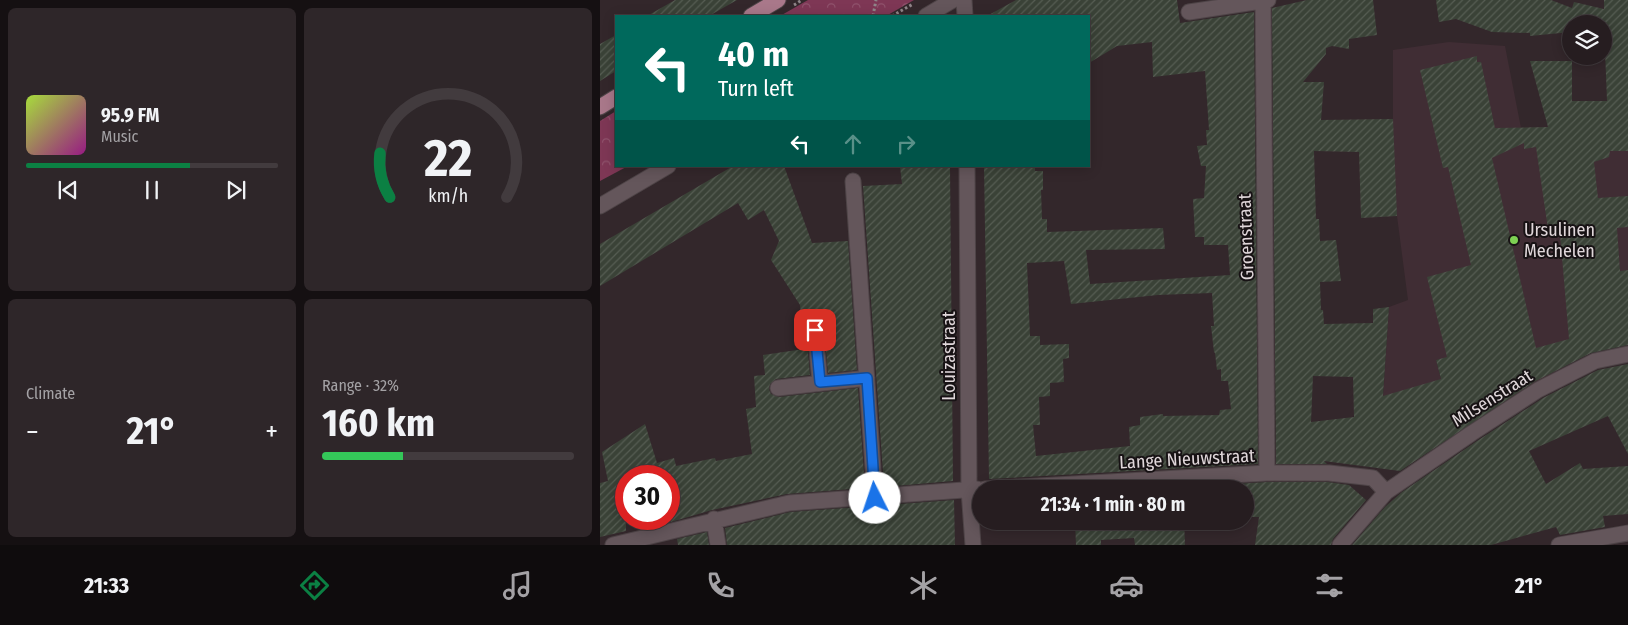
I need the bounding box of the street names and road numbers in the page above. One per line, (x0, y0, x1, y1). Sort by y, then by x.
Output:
street label: Groenstraat (1233, 193, 1259, 281)
street label: Louizastraat (938, 311, 960, 401)
street label: Milsenstraat (1448, 365, 1536, 431)
street label: Lange Nieuwstraat (1119, 444, 1255, 474)

